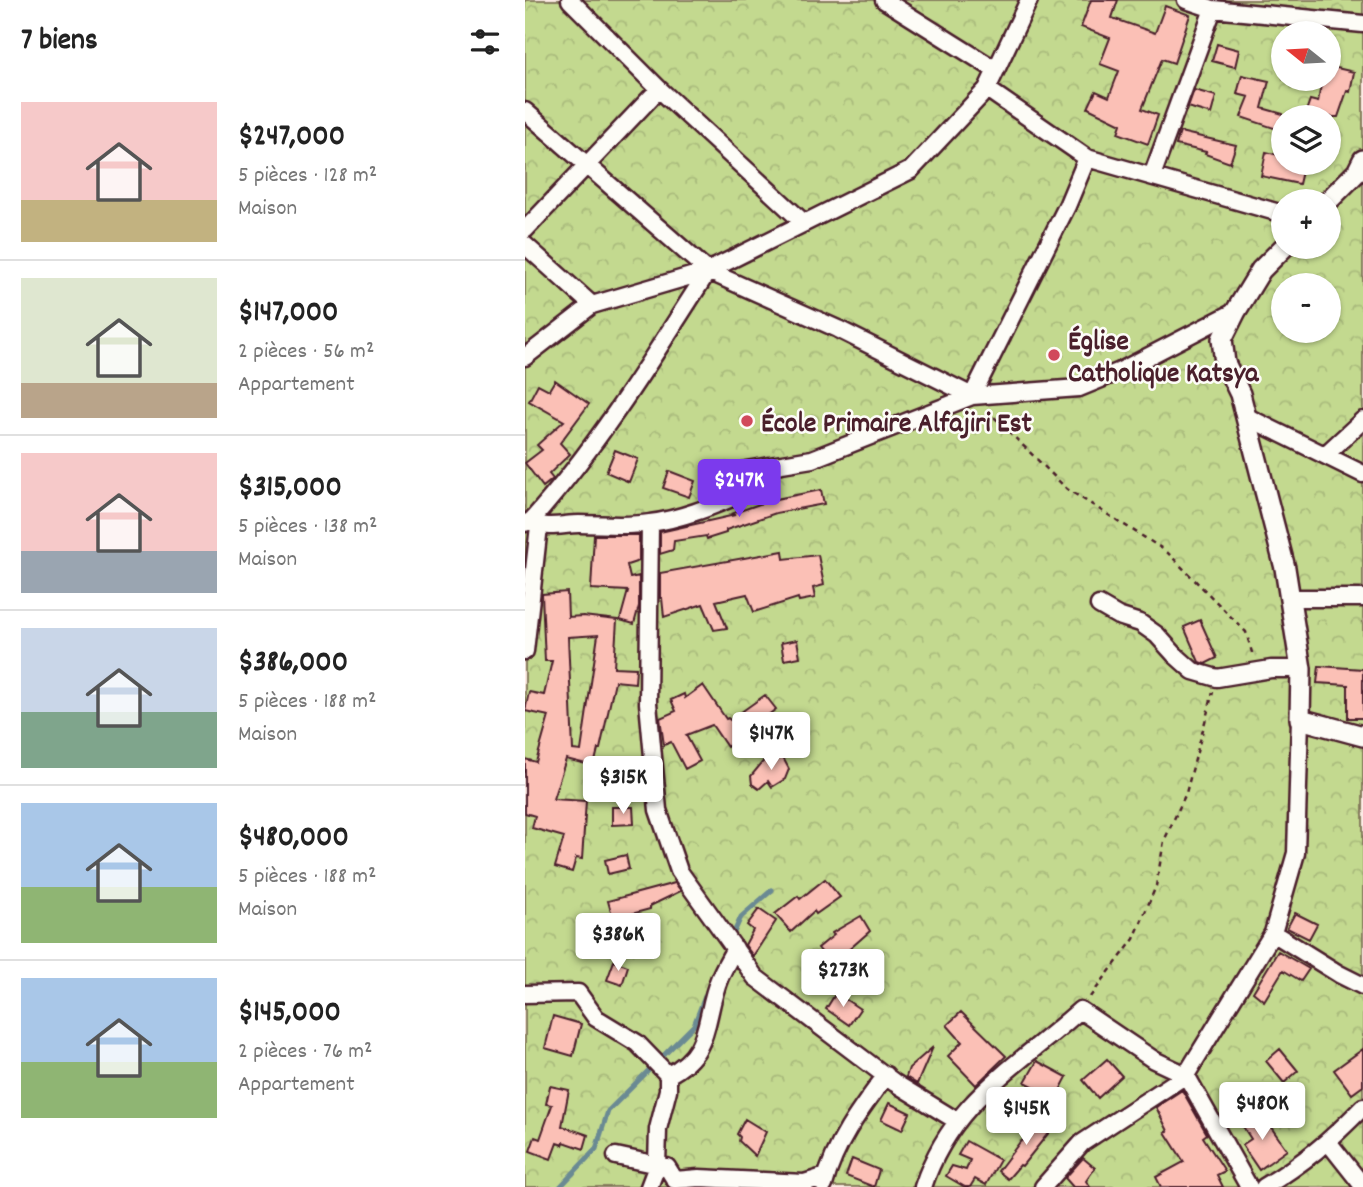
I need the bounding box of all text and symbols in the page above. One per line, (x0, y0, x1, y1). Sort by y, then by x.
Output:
text: 7 biens (21, 21, 98, 64)
north arrow (1271, 21, 1341, 91)
map controls (1271, 21, 1341, 343)
icon: filters (466, 23, 504, 61)
button: layers (1271, 105, 1341, 175)
text: $247,000 (238, 117, 345, 160)
icon: home (77, 130, 161, 214)
text: 5 pièces · 128 m² (238, 160, 377, 193)
button: + (1271, 189, 1341, 259)
text: Maison (238, 193, 297, 226)
button: − (1271, 273, 1341, 343)
text: $147,000 (238, 293, 338, 336)
icon: home (77, 306, 161, 390)
place label: Église Catholique Katsya (1068, 324, 1259, 396)
text: 2 pièces · 56 m² (238, 336, 374, 369)
marker: Église Catholique Katsya (1046, 347, 1062, 363)
text: Appartement (238, 369, 355, 402)
place label: École Primaire Alfajiri Est (761, 406, 1032, 446)
marker: École Primaire Alfajiri Est (739, 413, 755, 429)
pin: $247K (690, 460, 788, 519)
text: $247K (714, 465, 764, 498)
text: $315,000 (238, 468, 342, 511)
icon: home (77, 481, 161, 565)
text: 5 pièces · 138 m² (238, 511, 377, 544)
text: Maison (238, 544, 297, 577)
text: $386,000 (238, 643, 348, 686)
icon: home (77, 656, 161, 740)
text: 5 pièces · 188 m² (238, 686, 376, 719)
pin: $147K (722, 712, 820, 772)
text: $147K (748, 718, 794, 751)
text: Maison (238, 719, 297, 752)
pin: $315K (574, 756, 672, 816)
text: $315K (599, 762, 647, 795)
text: $480,000 (238, 818, 349, 861)
icon: home (77, 831, 161, 915)
text: 5 pièces · 188 m² (238, 861, 376, 894)
text: Maison (238, 894, 297, 927)
pin: $386K (569, 914, 667, 973)
text: $386K (592, 919, 645, 952)
pin: $273K (794, 950, 892, 1009)
text: $273K (817, 955, 869, 988)
text: $145,000 (238, 993, 341, 1036)
icon: home (77, 1006, 161, 1090)
text: 2 pièces · 76 m² (238, 1036, 372, 1069)
text: Appartement (238, 1069, 355, 1102)
pin: $480K (1213, 1082, 1311, 1142)
pin: $145K (977, 1088, 1075, 1147)
text: $480K (1235, 1088, 1289, 1121)
text: $145K (1002, 1093, 1050, 1126)

